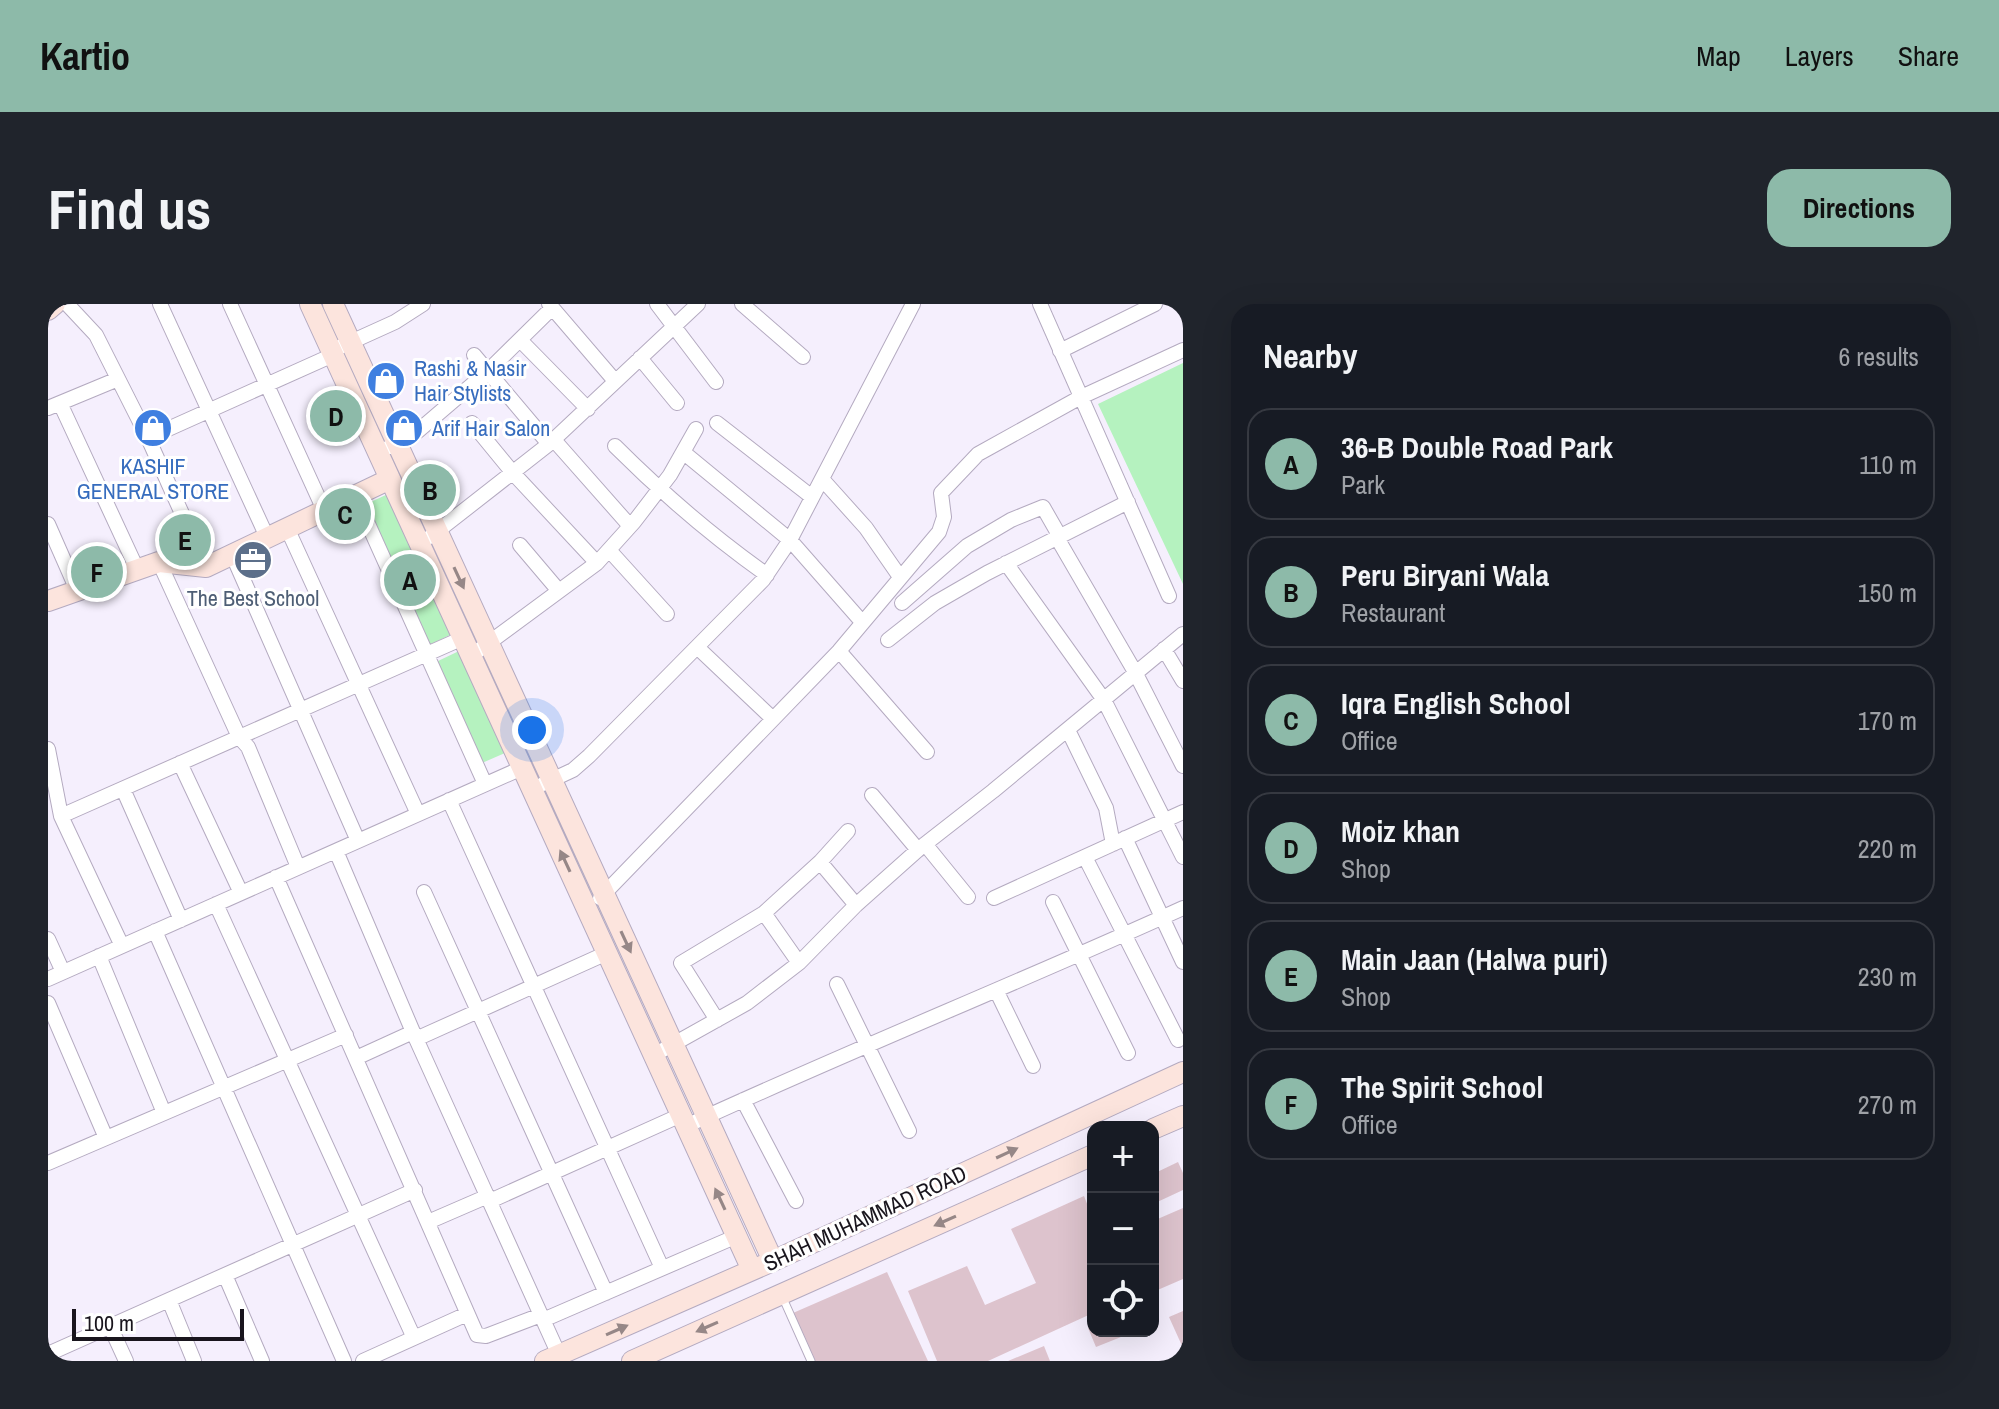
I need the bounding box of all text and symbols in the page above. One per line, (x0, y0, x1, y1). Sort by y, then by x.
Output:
text: Kartio (40, 31, 130, 82)
text: Map (1696, 37, 1741, 75)
text: Layers (1785, 37, 1854, 75)
text: Share (1898, 37, 1959, 75)
button: Directions (1767, 169, 1951, 247)
text: Find us (48, 171, 211, 246)
text: Nearby (1263, 333, 1358, 379)
text: 6 results (1838, 339, 1919, 374)
place label: Rashi & Nasir Hair Stylists (414, 353, 526, 408)
shop icon: Rashi & Nasir Hair Stylists (365, 360, 407, 402)
pin: D (310, 386, 362, 446)
shop icon: KASHIF GENERAL STORE (132, 407, 174, 449)
shop icon: Arif Hair Salon (383, 407, 425, 449)
place label: Arif Hair Salon (431, 413, 550, 443)
text: 36-B Double Road Park (1341, 427, 1613, 467)
text: A (1283, 447, 1299, 482)
text: 110 m (1859, 447, 1917, 482)
place label: KASHIF GENERAL STORE (77, 451, 229, 506)
pin: B (404, 460, 456, 520)
text: Park (1341, 467, 1385, 502)
pin: C (319, 484, 371, 544)
pin: E (159, 510, 211, 570)
office icon: The Best School (232, 539, 274, 581)
pin: F (71, 542, 123, 602)
pin: A (384, 550, 436, 610)
text: Peru Biryani Wala (1341, 555, 1549, 595)
one-way arrow (453, 567, 466, 590)
text: B (1283, 575, 1299, 610)
text: 150 m (1858, 575, 1917, 610)
place label: The Best School (187, 583, 319, 613)
text: Restaurant (1341, 595, 1445, 630)
text: Iqra English School (1341, 683, 1571, 723)
text: C (1283, 703, 1299, 738)
text: 170 m (1858, 703, 1917, 738)
your location (512, 710, 552, 750)
text: Office (1341, 723, 1398, 758)
text: Moiz khan (1341, 811, 1460, 851)
text: D (1283, 831, 1299, 866)
text: 220 m (1858, 831, 1917, 866)
one-way arrow (558, 849, 572, 873)
text: Shop (1341, 851, 1391, 886)
one-way arrow (620, 930, 633, 954)
text: Main Jaan (Halwa puri) (1341, 939, 1608, 979)
text: E (1284, 959, 1298, 994)
text: 230 m (1858, 959, 1917, 994)
text: Shop (1341, 979, 1391, 1014)
text: The Spirit School (1341, 1067, 1543, 1107)
text: F (1284, 1087, 1298, 1122)
text: 270 m (1858, 1087, 1917, 1122)
text: Office (1341, 1107, 1398, 1142)
map controls (1087, 1121, 1159, 1337)
button: + (1087, 1121, 1159, 1193)
one-way arrow (995, 1146, 1019, 1160)
street label: SHAH MUHAMMAD ROAD (759, 1158, 971, 1278)
one-way arrow (713, 1187, 727, 1211)
button: − (1087, 1193, 1159, 1265)
one-way arrow (933, 1214, 957, 1228)
button: locate (1087, 1265, 1159, 1337)
scale bar (72, 1305, 244, 1341)
text: 100 m (84, 1308, 134, 1338)
one-way arrow (696, 1320, 719, 1334)
one-way arrow (605, 1323, 629, 1336)

